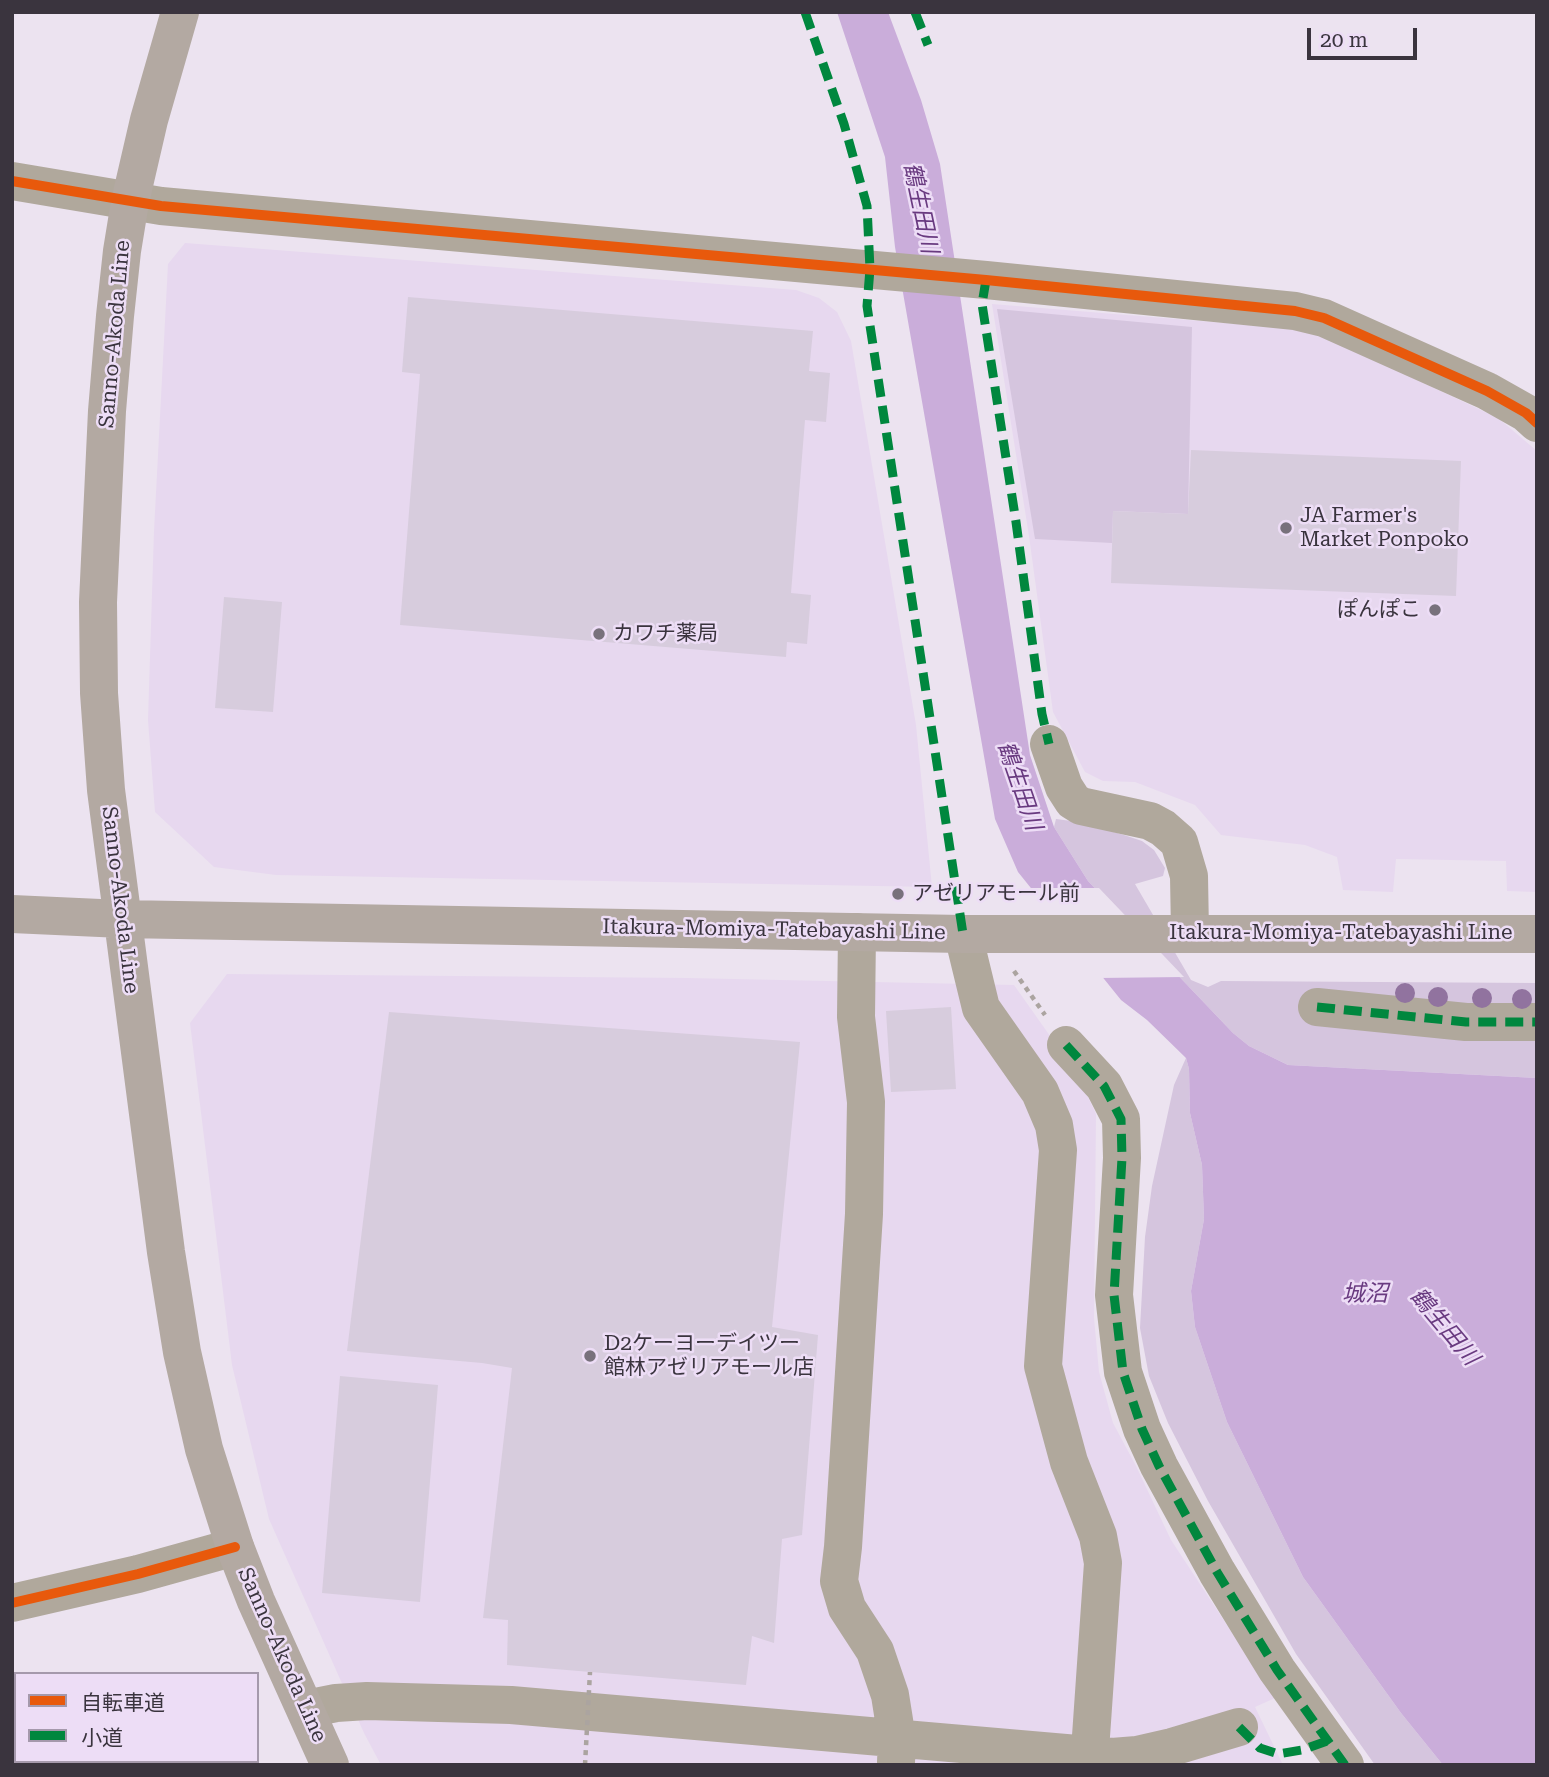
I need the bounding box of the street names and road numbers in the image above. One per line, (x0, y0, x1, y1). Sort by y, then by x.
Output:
street label: Sanno-Akoda Line (94, 239, 136, 429)
street label: Sanno-Akoda Line (96, 805, 144, 995)
street label: Itakura-Momiya-Tatebayashi Line (602, 914, 946, 946)
street label: Itakura-Momiya-Tatebayashi Line (1169, 920, 1513, 946)
street label: Sanno-Akoda Line (232, 1564, 332, 1746)

